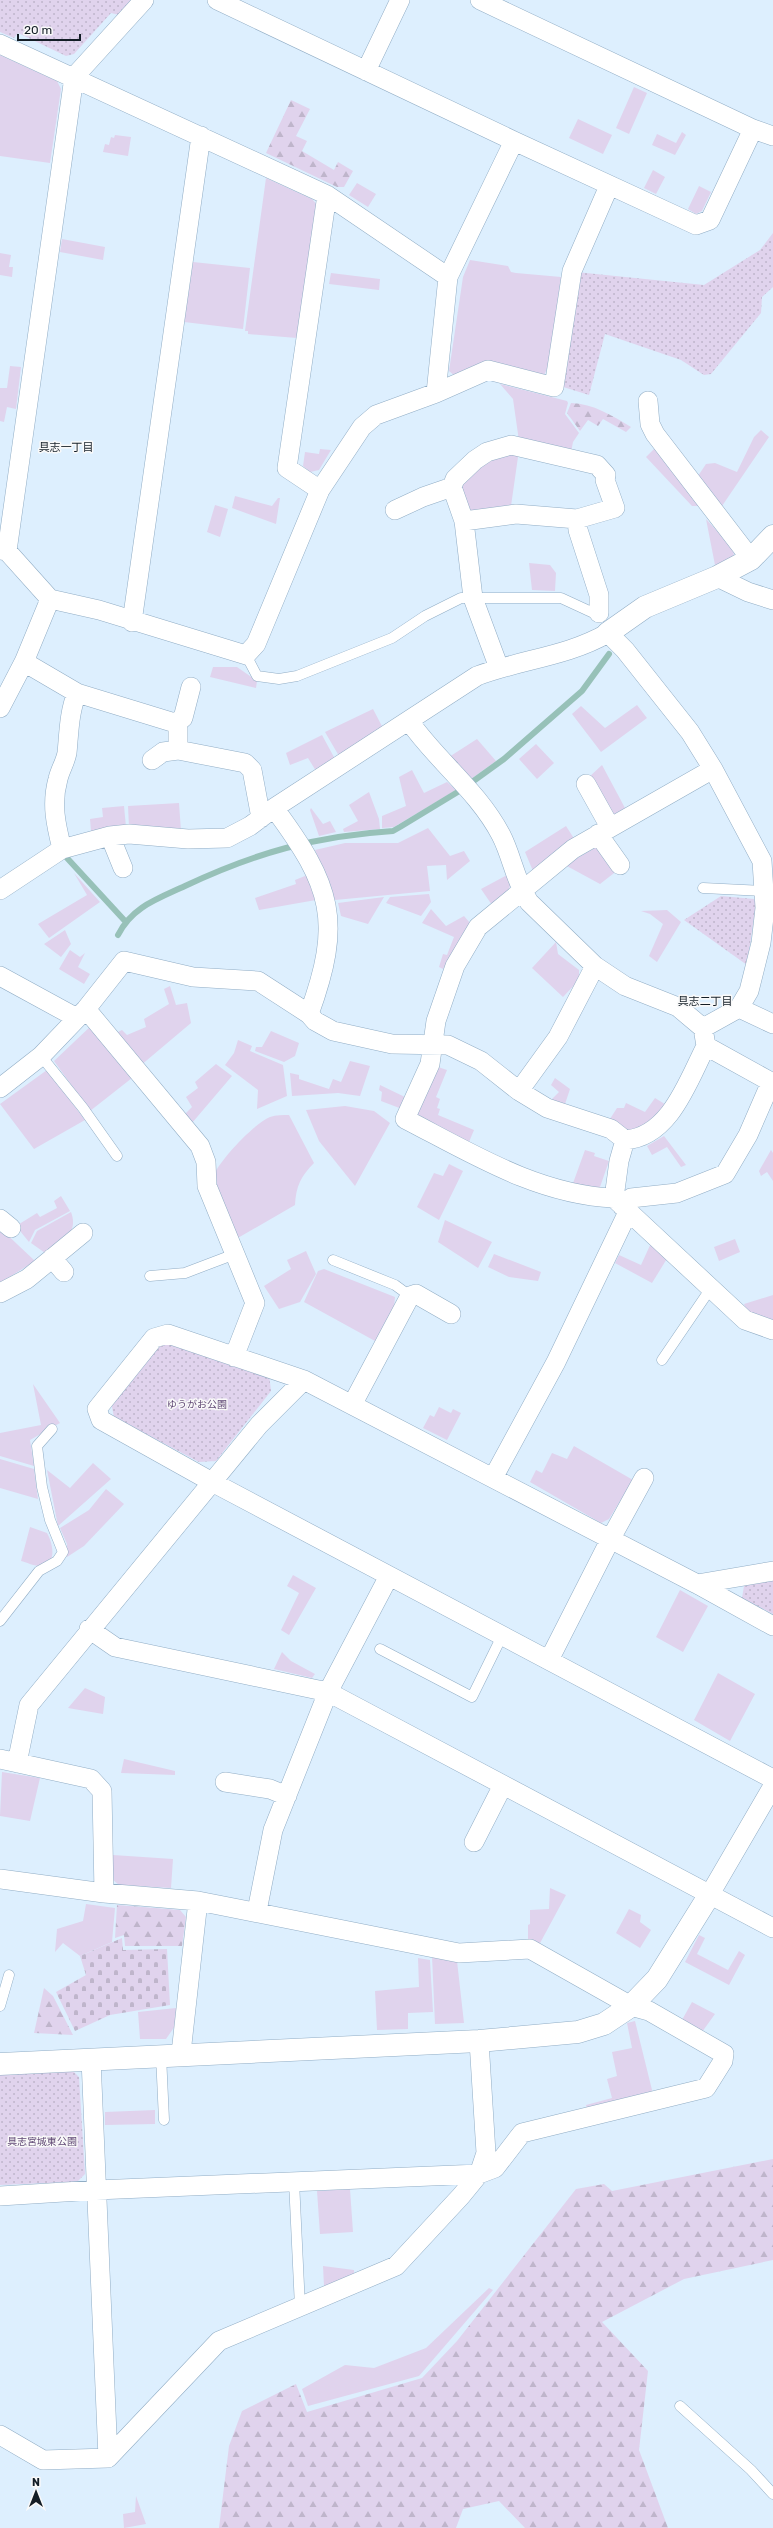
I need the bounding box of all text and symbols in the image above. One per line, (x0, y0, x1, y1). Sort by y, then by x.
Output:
scale bar (18, 16, 80, 42)
text: 20 m (24, 23, 52, 37)
district label: 具志一丁目 (39, 441, 94, 454)
district label: 具志二丁目 (678, 995, 733, 1008)
park label: ゆうがお公園 (167, 1399, 227, 1411)
park label: 具志宮城東公園 (7, 2136, 77, 2148)
north arrow (16, 2472, 56, 2512)
text: N (32, 2476, 40, 2489)

